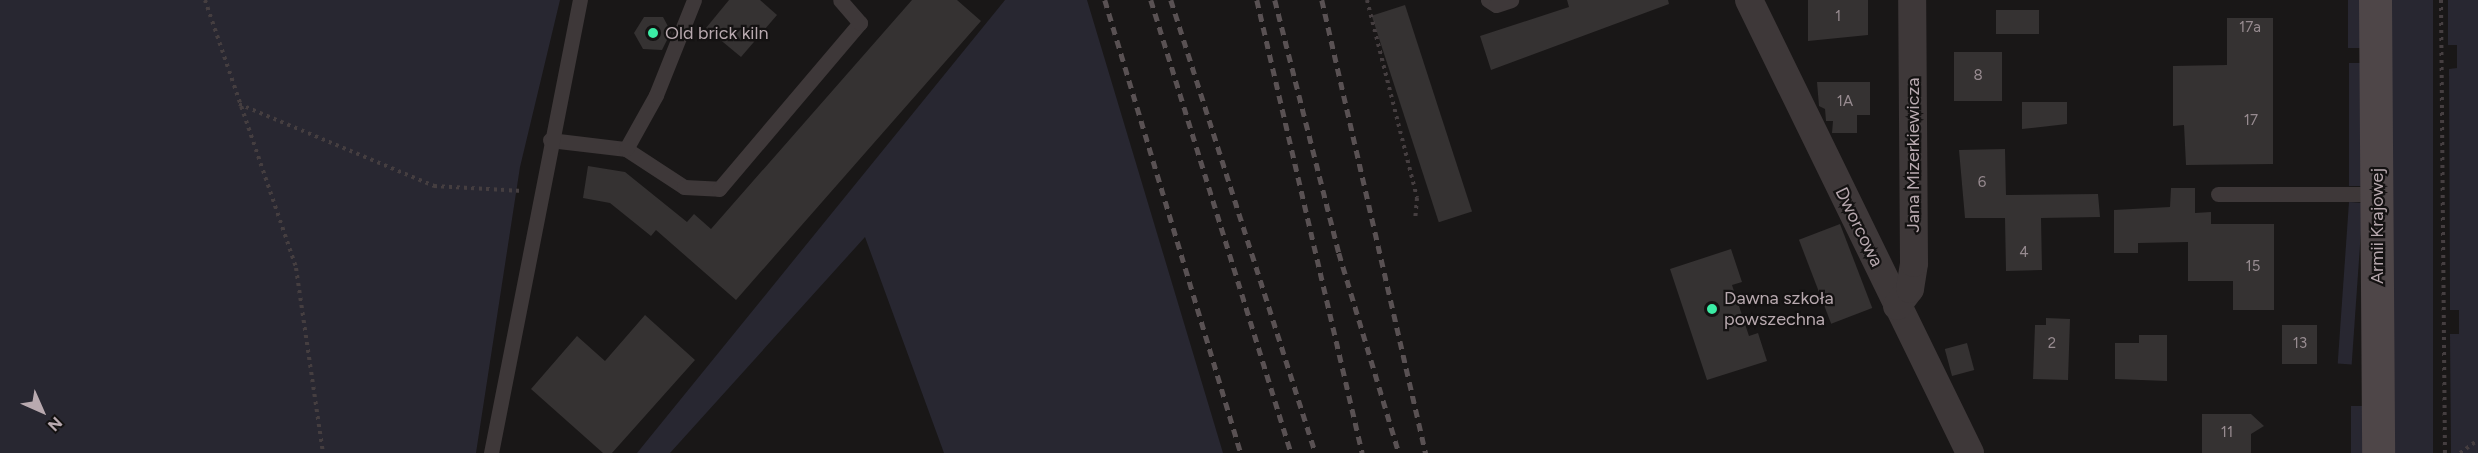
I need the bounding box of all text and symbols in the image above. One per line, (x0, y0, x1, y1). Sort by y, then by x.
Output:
house number: 1 (1835, 8, 1841, 26)
house number: 17a (2239, 19, 2261, 37)
place label: Old brick kiln (665, 22, 769, 44)
marker: Old brick kiln (646, 26, 660, 40)
house number: 8 (1973, 67, 1983, 85)
street label: Jana Mizerkiewicza (1902, 78, 1924, 232)
house number: 1A (1837, 93, 1853, 111)
house number: 17 (2244, 112, 2258, 130)
street label: Armii Krajowej (2366, 168, 2388, 284)
house number: 6 (1978, 174, 1986, 192)
street label: Dworcowa (1830, 184, 1888, 270)
house number: 4 (2019, 244, 2029, 262)
house number: 15 (2246, 258, 2260, 276)
place label: Dawna szkoła powszechna (1724, 288, 1834, 330)
marker: Dawna szkoła powszechna (1705, 302, 1719, 316)
house number: 2 (2048, 335, 2056, 353)
house number: 13 (2293, 335, 2307, 353)
north arrow (12, 381, 72, 441)
text: N (44, 413, 66, 435)
house number: 11 (2221, 424, 2233, 442)

